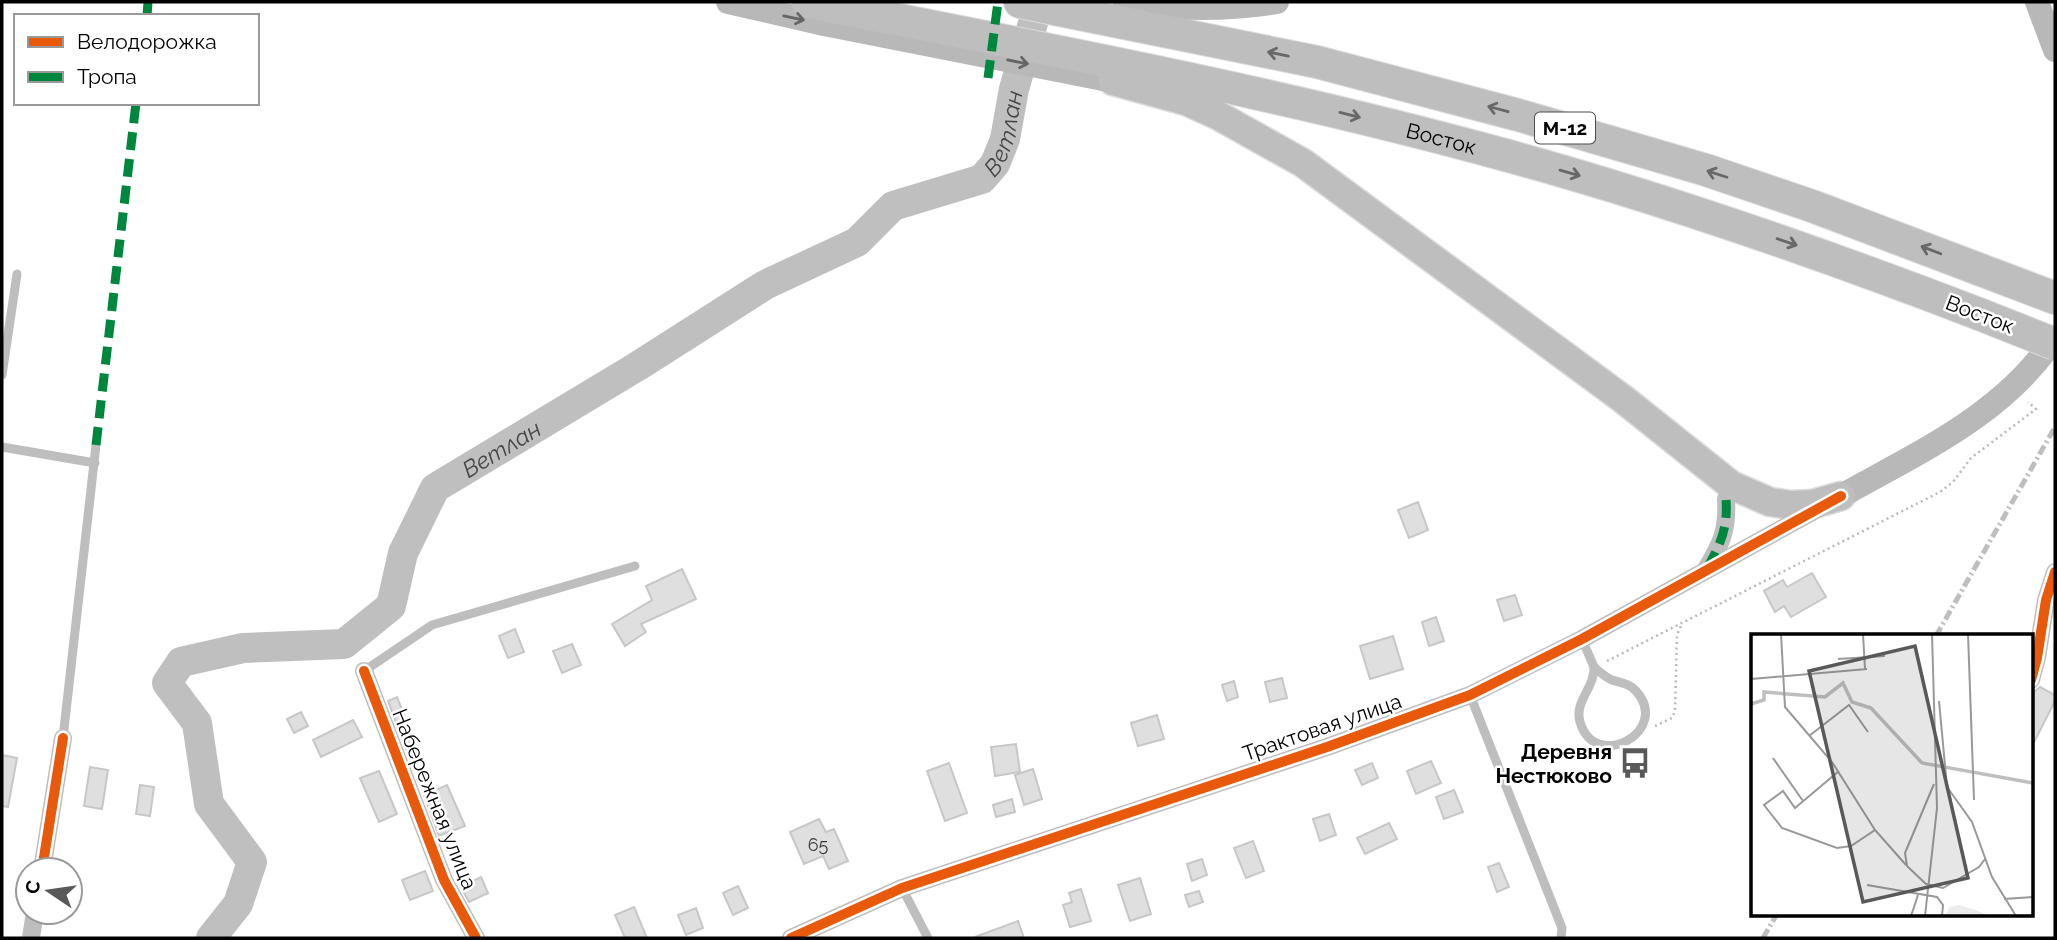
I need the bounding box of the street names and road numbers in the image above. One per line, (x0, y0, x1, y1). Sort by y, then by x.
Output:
road number: М-12 (1535, 112, 1595, 144)
street label: Восток (1404, 117, 1479, 159)
street label: Восток (1942, 290, 2018, 338)
street label: Трактовая улица (1239, 688, 1405, 766)
street label: Набережная улица (387, 705, 483, 893)

